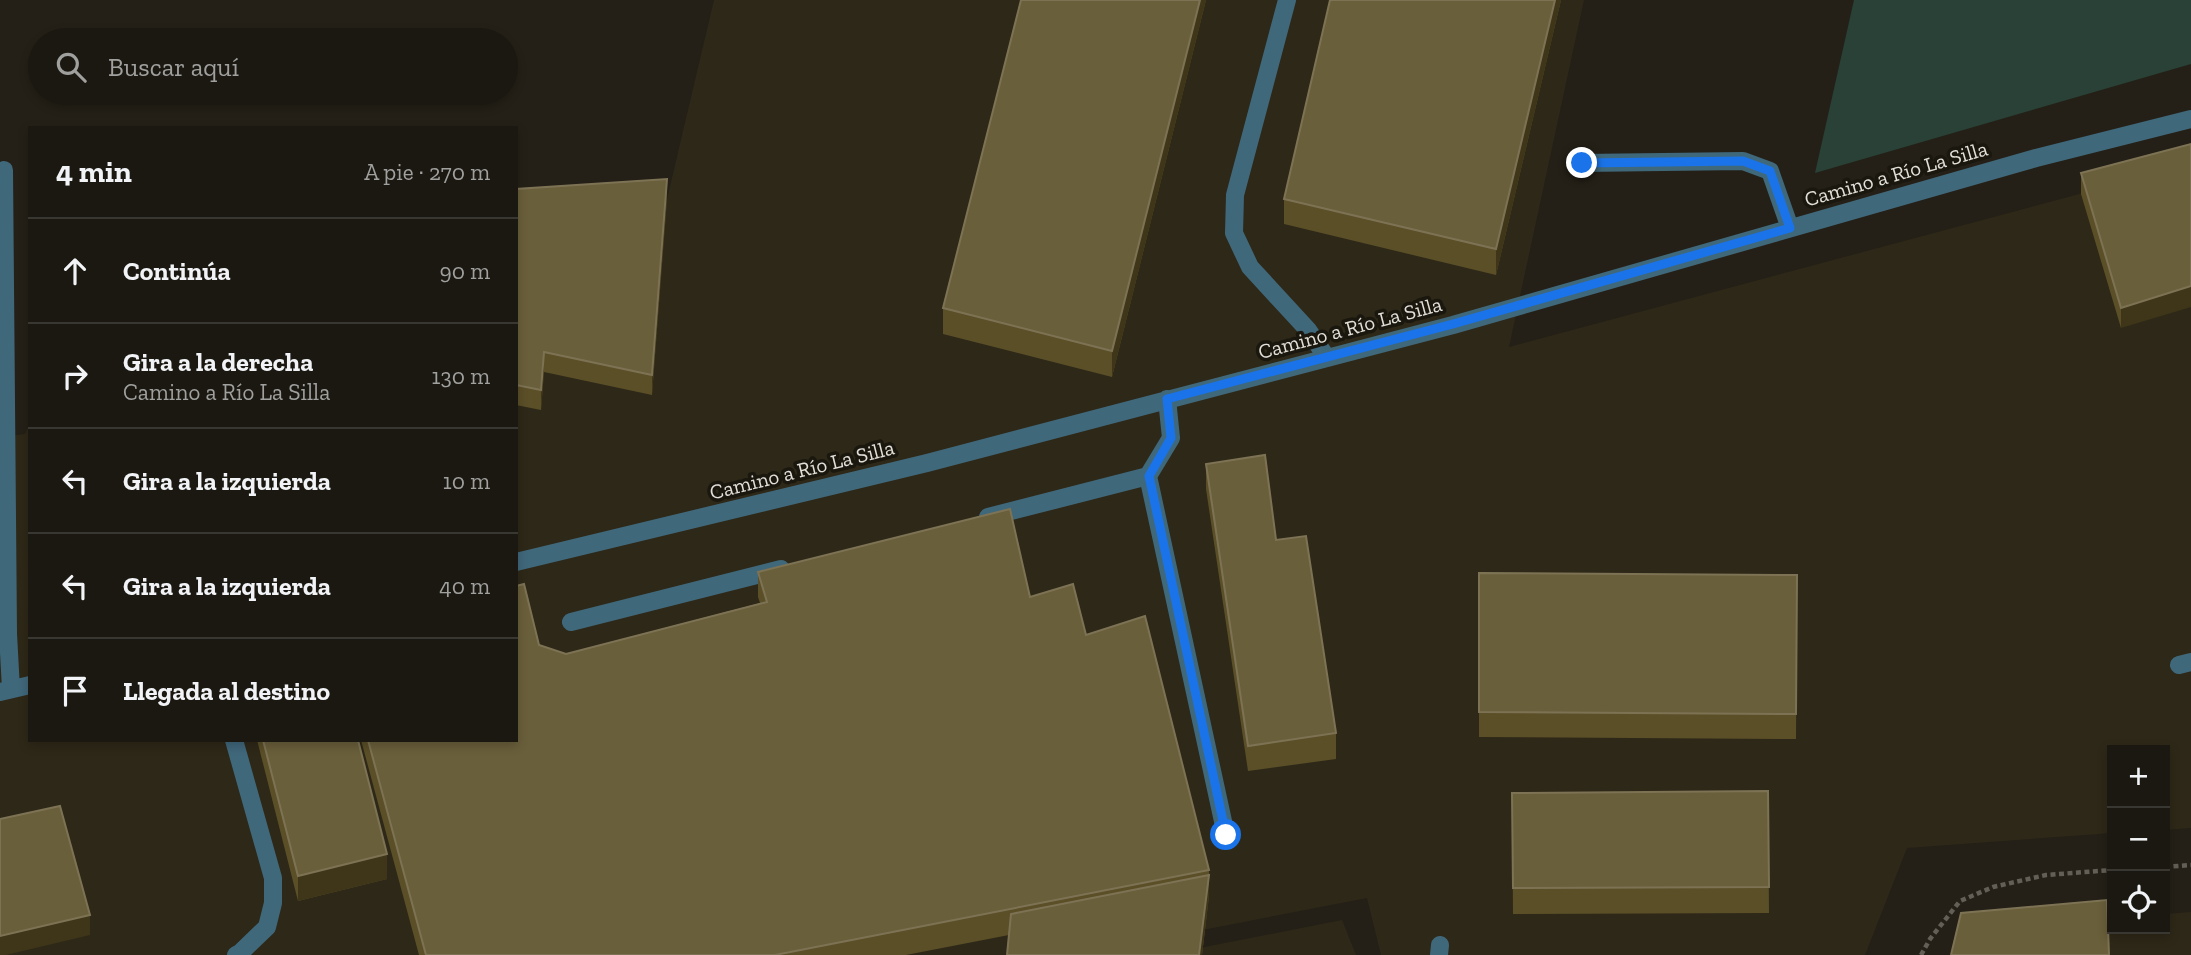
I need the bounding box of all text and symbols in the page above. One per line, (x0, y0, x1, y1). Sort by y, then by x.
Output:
search box (28, 28, 518, 105)
icon: search (52, 48, 90, 86)
text: Buscar aquí (108, 51, 239, 83)
street label: Camino a Río La Silla (1801, 135, 1990, 212)
route end (1566, 147, 1597, 178)
text: 4 min (56, 154, 132, 190)
text: A pie · 270 m (364, 158, 490, 186)
icon: ahead (56, 252, 94, 290)
text: Continúa (123, 255, 231, 287)
text: 90 m (439, 257, 490, 285)
street label: Camino a Río La Silla (1255, 291, 1445, 364)
text: Gira a la derecha (123, 346, 313, 378)
icon: right (56, 357, 94, 395)
text: 130 m (432, 362, 490, 390)
text: Camino a Río La Silla (123, 378, 330, 406)
street label: Camino a Río La Silla (707, 434, 897, 505)
icon: left (56, 462, 94, 500)
text: Gira a la izquierda (123, 465, 331, 497)
text: 10 m (443, 467, 490, 495)
icon: left (56, 567, 94, 605)
text: Gira a la izquierda (123, 570, 331, 602)
text: 40 m (439, 572, 490, 600)
icon: arrive (56, 672, 94, 710)
text: Llegada al destino (123, 675, 330, 707)
map controls (2107, 745, 2170, 934)
button: + (2107, 745, 2170, 808)
button: − (2107, 808, 2170, 871)
route start (1210, 819, 1241, 850)
button: locate (2107, 871, 2170, 934)

